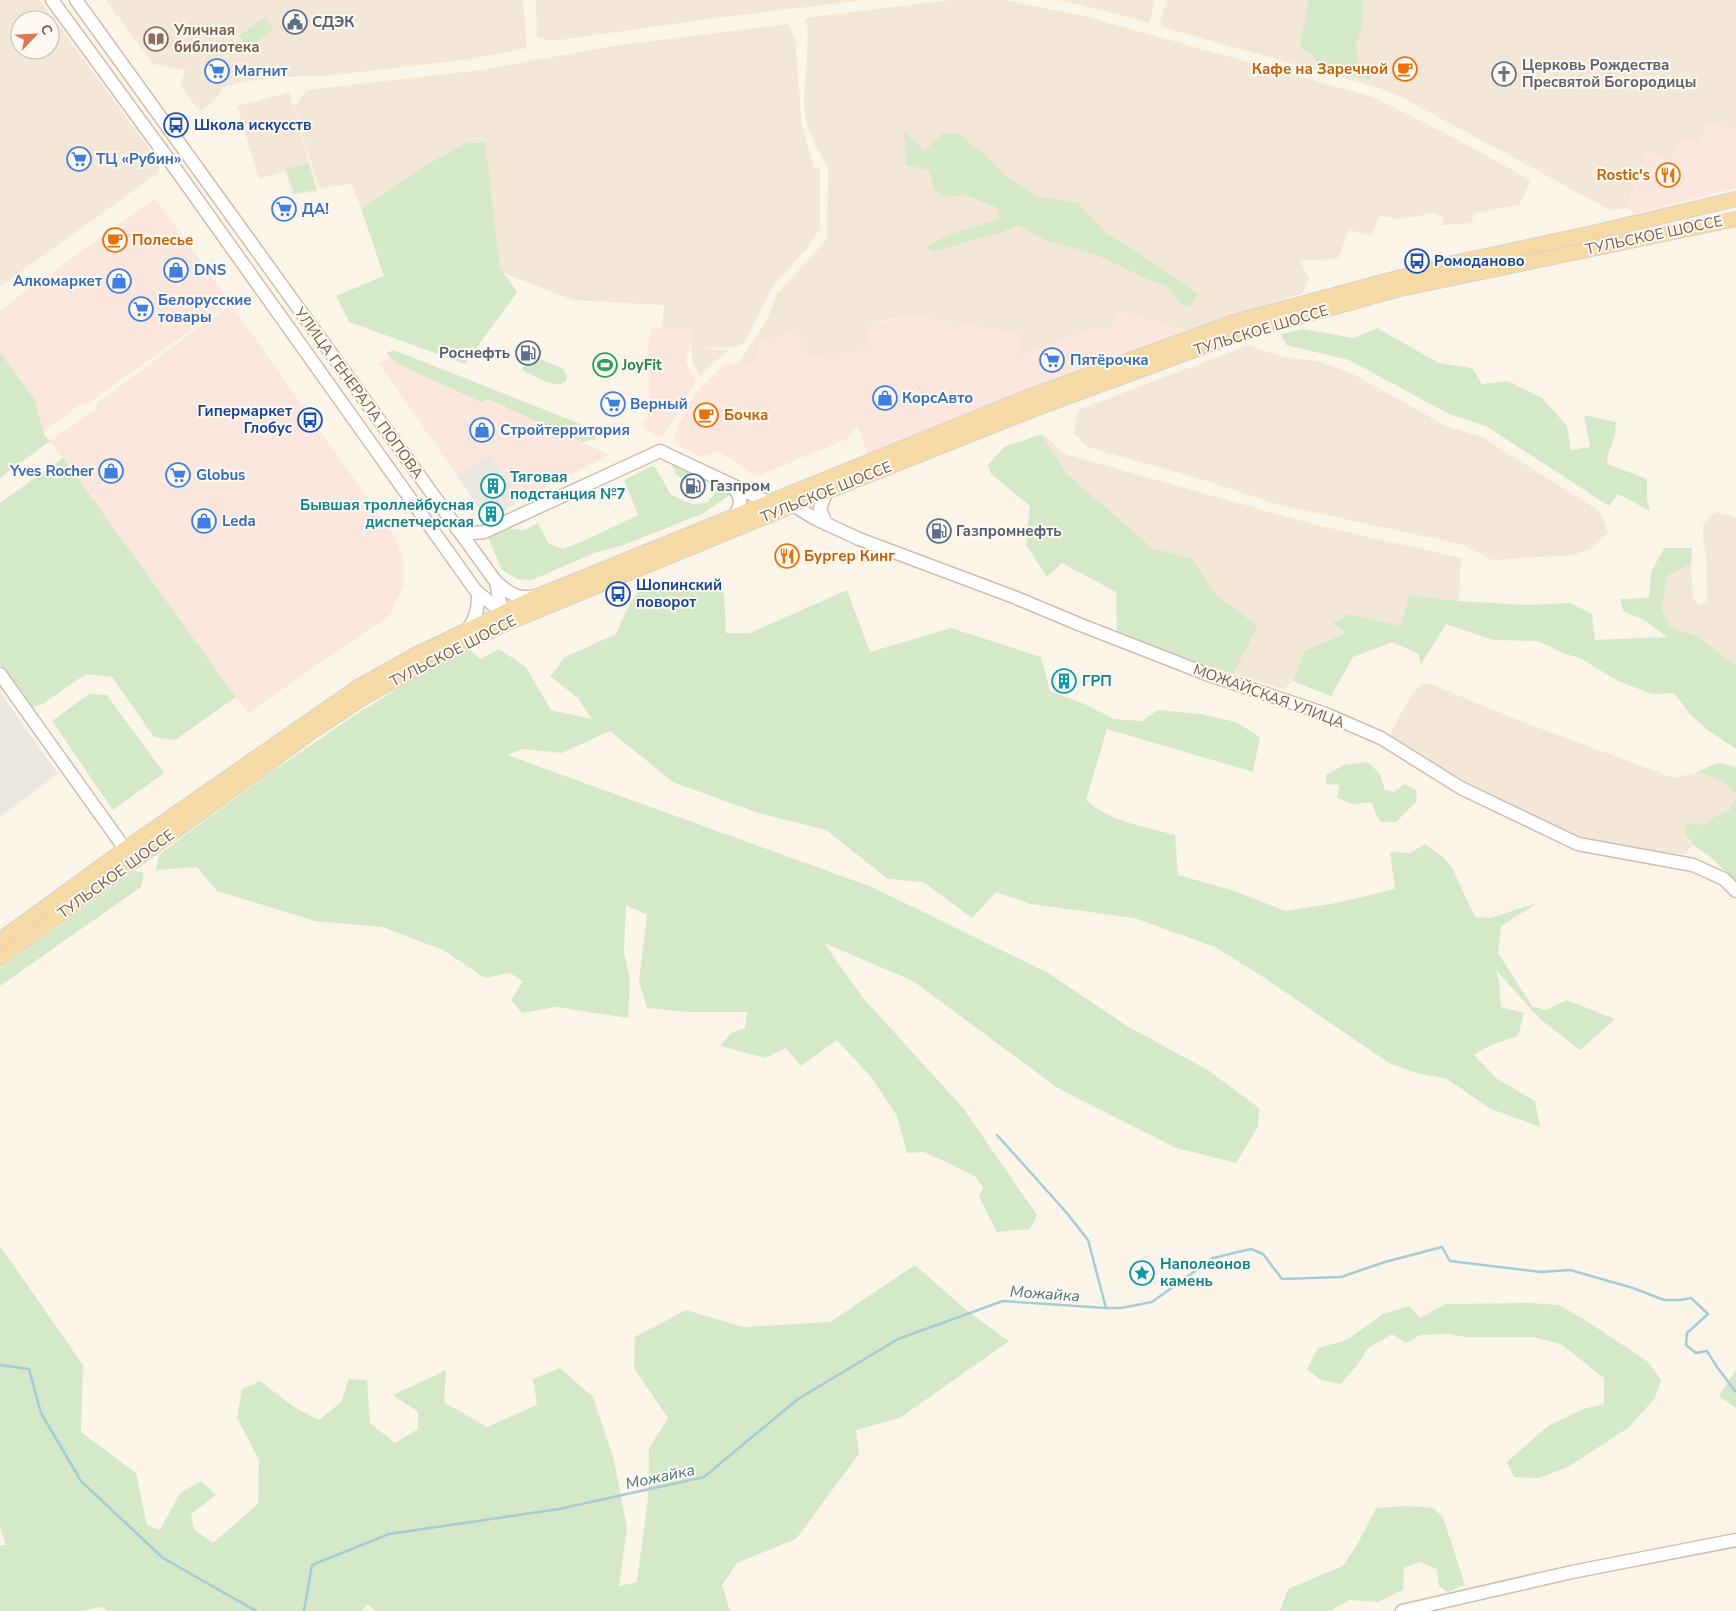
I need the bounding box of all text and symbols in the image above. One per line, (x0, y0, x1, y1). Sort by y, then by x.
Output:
public building icon: СДЭК (282, 9, 308, 35)
north arrow (10, 10, 60, 60)
place label: СДЭК (312, 12, 355, 32)
place label: Уличная библиотека (173, 20, 260, 57)
text: С (36, 21, 57, 38)
library icon: Уличная библиотека (143, 26, 169, 52)
place label: Церковь Рождества Пресвятой Богородицы (1522, 55, 1696, 92)
cafe icon: Кафе на Заречной (1392, 56, 1418, 82)
supermarket icon: Магнит (204, 58, 230, 84)
place label: Кафе на Заречной (1252, 59, 1388, 79)
place label: Магнит (234, 61, 288, 81)
church icon: Церковь Рождества Пресвятой Богородицы (1491, 61, 1517, 87)
bus stop icon: Школа искусств (163, 112, 189, 138)
place label: Школа искусств (194, 115, 311, 135)
supermarket icon: ТЦ «Рубин» (66, 146, 92, 172)
place label: ТЦ «Рубин» (96, 149, 181, 169)
restaurant icon: Rostic's (1655, 162, 1681, 188)
place label: Rostic's (1596, 165, 1650, 185)
supermarket icon: ДА! (271, 196, 297, 222)
place label: ДА! (302, 199, 329, 219)
street label: ТУЛЬСКОЕ ШОССЕ (1584, 211, 1724, 259)
cafe icon: Полесье (102, 227, 128, 253)
place label: Полесье (132, 230, 193, 250)
bus stop icon: Ромоданово (1404, 248, 1430, 274)
place label: Ромоданово (1434, 251, 1525, 271)
shop icon: DNS (163, 257, 189, 283)
place label: DNS (194, 260, 226, 280)
shop icon: Алкомаркет (106, 268, 132, 294)
place label: Алкомаркет (13, 271, 102, 291)
place label: Белорусские товары (158, 290, 252, 327)
supermarket icon: Белорусские товары (128, 296, 154, 322)
street label: ТУЛЬСКОЕ ШОССЕ (1191, 300, 1331, 360)
street label: УЛИЦА ГЕНЕРАЛА ПОПОВА (289, 302, 428, 483)
fuel station icon: Роснефть (515, 340, 541, 366)
place label: Роснефть (439, 343, 510, 363)
supermarket icon: Пятёрочка (1039, 347, 1065, 373)
place label: Пятёрочка (1070, 350, 1149, 370)
sports icon: JoyFit (592, 352, 618, 378)
place label: JoyFit (621, 355, 662, 375)
shop icon: КорсАвто (872, 385, 898, 411)
place label: КорсАвто (902, 388, 973, 408)
supermarket icon: Верный (600, 391, 626, 417)
place label: Верный (630, 394, 688, 414)
place label: Гипермаркет Глобус (197, 401, 292, 438)
cafe icon: Бочка (693, 402, 719, 428)
place label: Бочка (724, 405, 768, 425)
bus stop icon: Гипермаркет Глобус (297, 407, 323, 433)
shop icon: Стройтерритория (469, 417, 495, 443)
place label: Стройтерритория (500, 420, 630, 440)
street label: ТУЛЬСКОЕ ШОССЕ (758, 457, 894, 527)
shop icon: Yves Rocher (98, 458, 124, 484)
place label: Yves Rocher (9, 461, 94, 481)
supermarket icon: Globus (165, 462, 191, 488)
place label: Globus (196, 465, 245, 485)
place label: Тяговая подстанция №7 (510, 467, 626, 504)
building icon: Тяговая подстанция №7 (480, 473, 506, 499)
fuel station icon: Газпром (680, 473, 706, 499)
place label: Газпром (710, 476, 770, 496)
place label: Бывшая троллейбусная диспетчерская (300, 495, 474, 532)
building icon: Бывшая троллейбусная диспетчерская (478, 501, 504, 527)
shop icon: Leda (191, 508, 217, 534)
place label: Leda (222, 511, 256, 531)
fuel station icon: Газпромнефть (926, 518, 952, 544)
place label: Газпромнефть (956, 521, 1062, 541)
restaurant icon: Бургер Кинг (774, 543, 800, 569)
place label: Бургер Кинг (804, 546, 895, 566)
place label: Шопинский поворот (636, 575, 722, 612)
bus stop icon: Шопинский поворот (605, 581, 631, 607)
street label: ТУЛЬСКОЕ ШОССЕ (386, 610, 520, 692)
street label: МОЖАЙСКАЯ УЛИЦА (1191, 659, 1347, 733)
building icon: ГРП (1051, 668, 1077, 694)
place label: ГРП (1082, 671, 1112, 691)
street label: ТУЛЬСКОЕ ШОССЕ (54, 825, 178, 923)
place label: Наполеонов камень (1160, 1254, 1250, 1291)
place icon: Наполеонов камень (1129, 1260, 1155, 1286)
water label: Можайка (1009, 1281, 1081, 1307)
water label: Можайка (624, 1459, 697, 1495)

